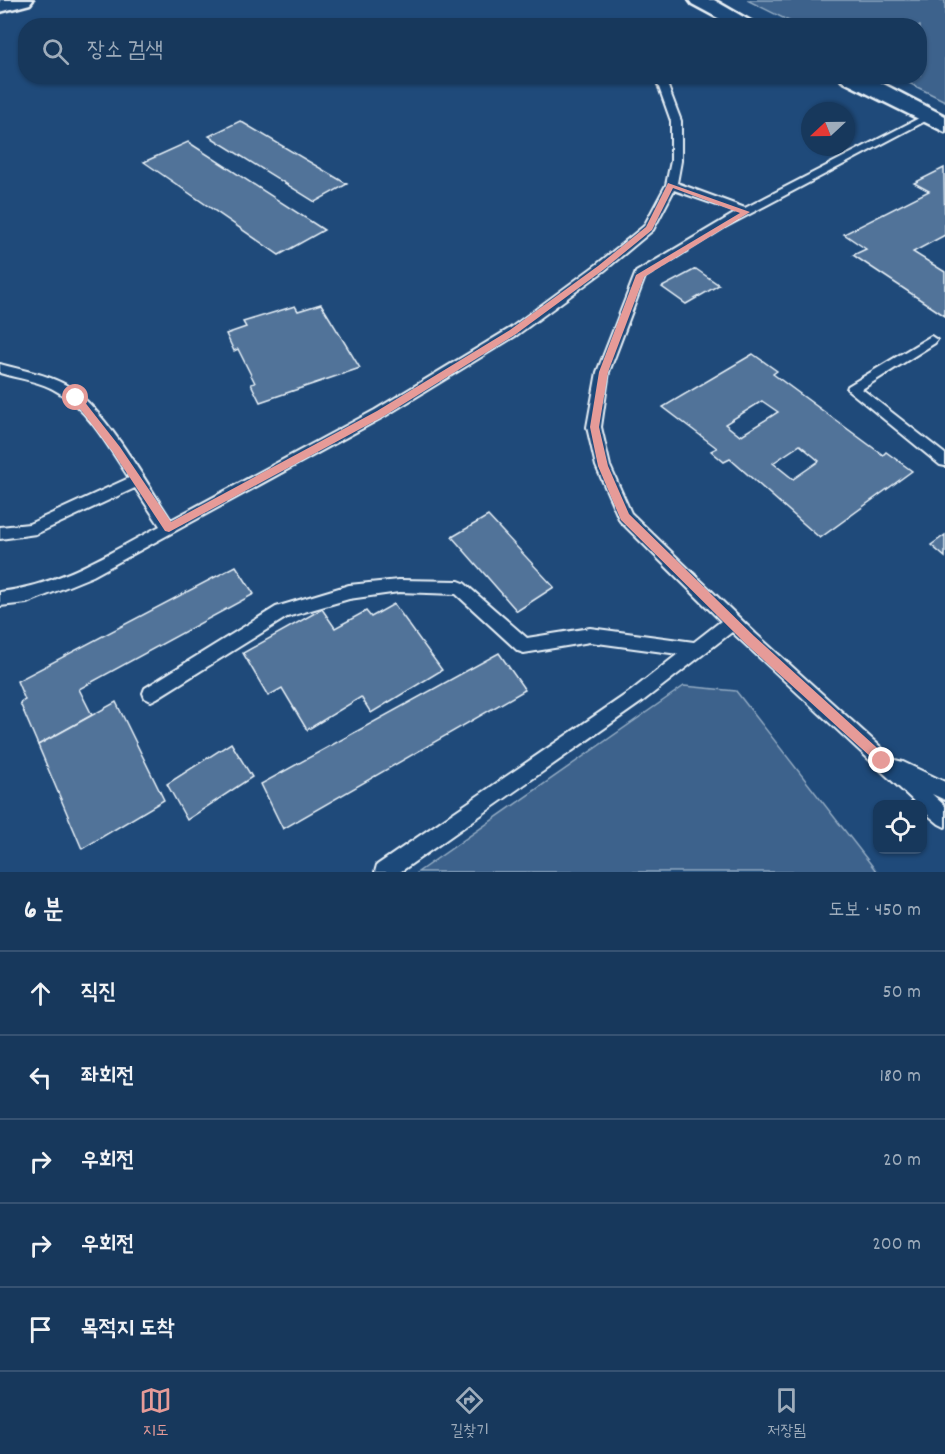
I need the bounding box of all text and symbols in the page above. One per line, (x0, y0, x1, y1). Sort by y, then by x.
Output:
search box (18, 18, 927, 84)
icon: search (39, 35, 72, 68)
text: 장소 검색 (87, 36, 163, 67)
north arrow (801, 102, 855, 156)
route start (62, 384, 88, 410)
route end (868, 747, 894, 773)
map controls (873, 800, 927, 854)
button: locate (873, 800, 927, 854)
text: 6 분 (24, 893, 64, 930)
text: 도보 · 450 m (828, 897, 921, 925)
icon: ahead (24, 977, 57, 1010)
text: 직진 (81, 978, 116, 1009)
text: 50 m (883, 979, 921, 1007)
icon: left (24, 1061, 57, 1094)
text: 좌회전 (81, 1062, 134, 1093)
text: 180 m (879, 1063, 921, 1091)
icon: right (24, 1145, 57, 1178)
text: 우회전 (81, 1146, 134, 1177)
text: 20 m (883, 1147, 921, 1175)
icon: right (24, 1229, 57, 1262)
text: 우회전 (81, 1230, 134, 1261)
text: 200 m (872, 1231, 921, 1259)
icon: arrive (24, 1313, 57, 1346)
text: 목적지 도착 (81, 1314, 175, 1345)
tab: 지도 (139, 1384, 172, 1443)
tab: 길찾기 (450, 1384, 489, 1443)
tab: 저장됨 (767, 1384, 806, 1443)

